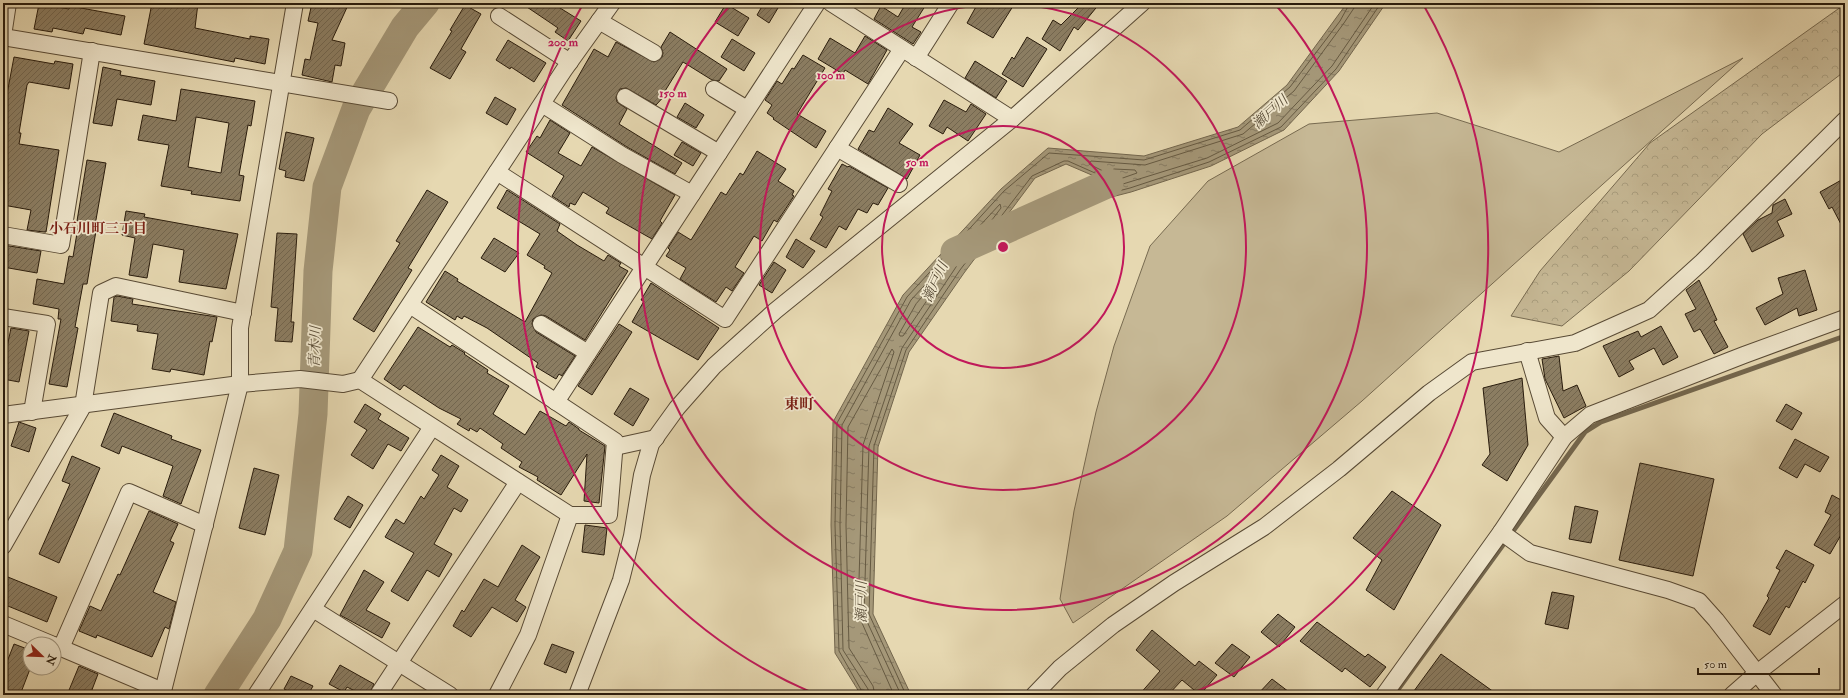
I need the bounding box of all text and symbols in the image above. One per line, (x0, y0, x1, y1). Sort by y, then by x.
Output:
text: 200 m (548, 35, 579, 50)
text: 100 m (817, 68, 846, 83)
text: 150 m (659, 86, 687, 101)
water label: 瀬戸川 (1249, 90, 1293, 132)
text: 50 m (905, 155, 929, 170)
district label: 小石川町三丁目 (49, 220, 147, 237)
centre of rings (996, 240, 1010, 254)
water label: 瀬戸川 (918, 258, 952, 305)
water label: 青木川 (306, 324, 324, 368)
district label: 東町 (784, 395, 814, 414)
water label: 瀬戸川 (853, 579, 870, 623)
north arrow (22, 636, 62, 676)
scale bar (1698, 650, 1819, 676)
text: N (42, 652, 59, 668)
text: 50 m (1704, 657, 1728, 672)

